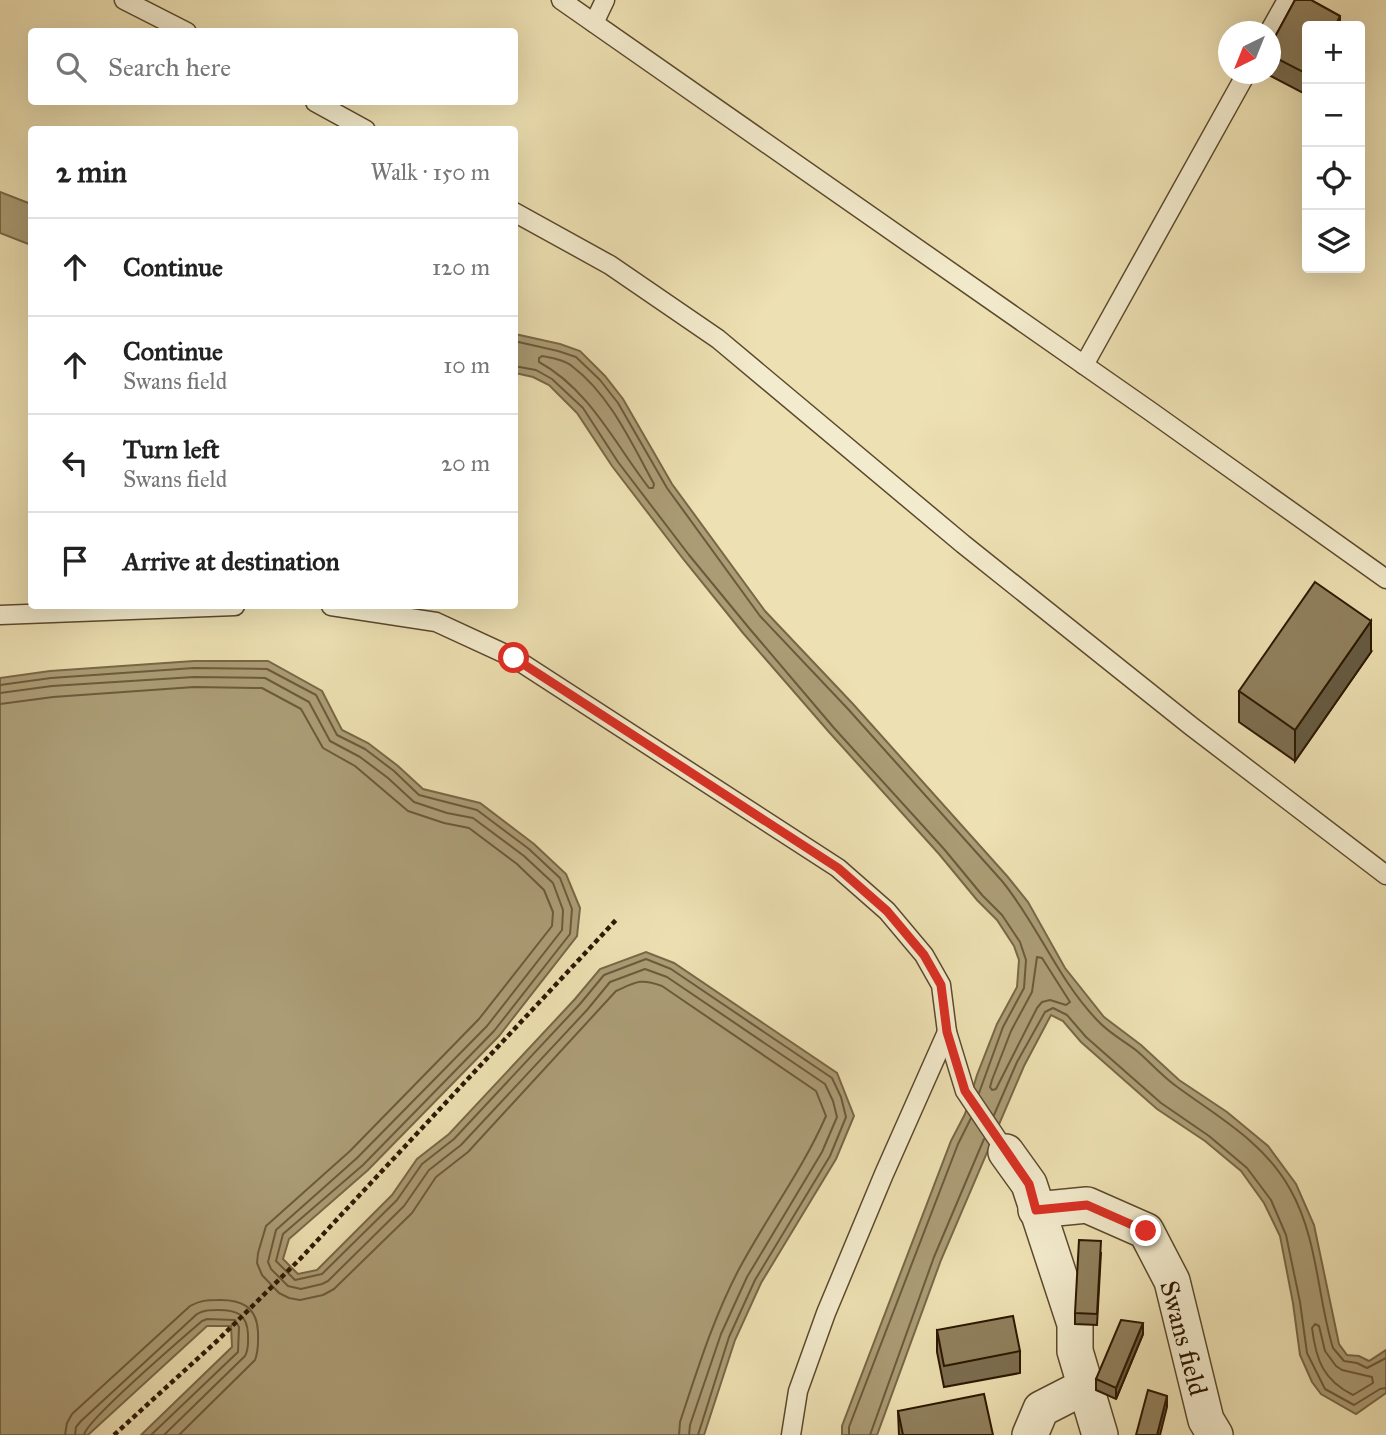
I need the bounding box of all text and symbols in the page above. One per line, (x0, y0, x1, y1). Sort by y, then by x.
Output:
north arrow (1218, 21, 1281, 84)
map controls (1302, 21, 1365, 273)
button: + (1302, 21, 1365, 84)
search box (28, 28, 518, 105)
icon: search (52, 48, 90, 86)
text: Search here (108, 51, 231, 83)
button: − (1302, 84, 1365, 147)
button: locate (1302, 147, 1365, 210)
text: 2 min (56, 154, 127, 190)
text: Walk · 150 m (370, 158, 490, 186)
button: layers (1302, 210, 1365, 273)
icon: ahead (56, 248, 94, 286)
text: Continue (123, 251, 223, 283)
text: 120 m (432, 253, 490, 281)
text: Continue (123, 335, 223, 367)
icon: ahead (56, 346, 94, 384)
text: 10 m (443, 351, 490, 379)
text: Swans field (123, 367, 227, 395)
text: Turn left (123, 433, 219, 465)
icon: left (56, 444, 94, 482)
text: 20 m (441, 449, 490, 477)
text: Swans field (123, 465, 227, 493)
icon: arrive (56, 542, 94, 580)
text: Arrive at destination (123, 545, 340, 577)
route start (498, 642, 529, 673)
route end (1130, 1215, 1161, 1246)
street label: Swans field (1153, 1277, 1215, 1399)

